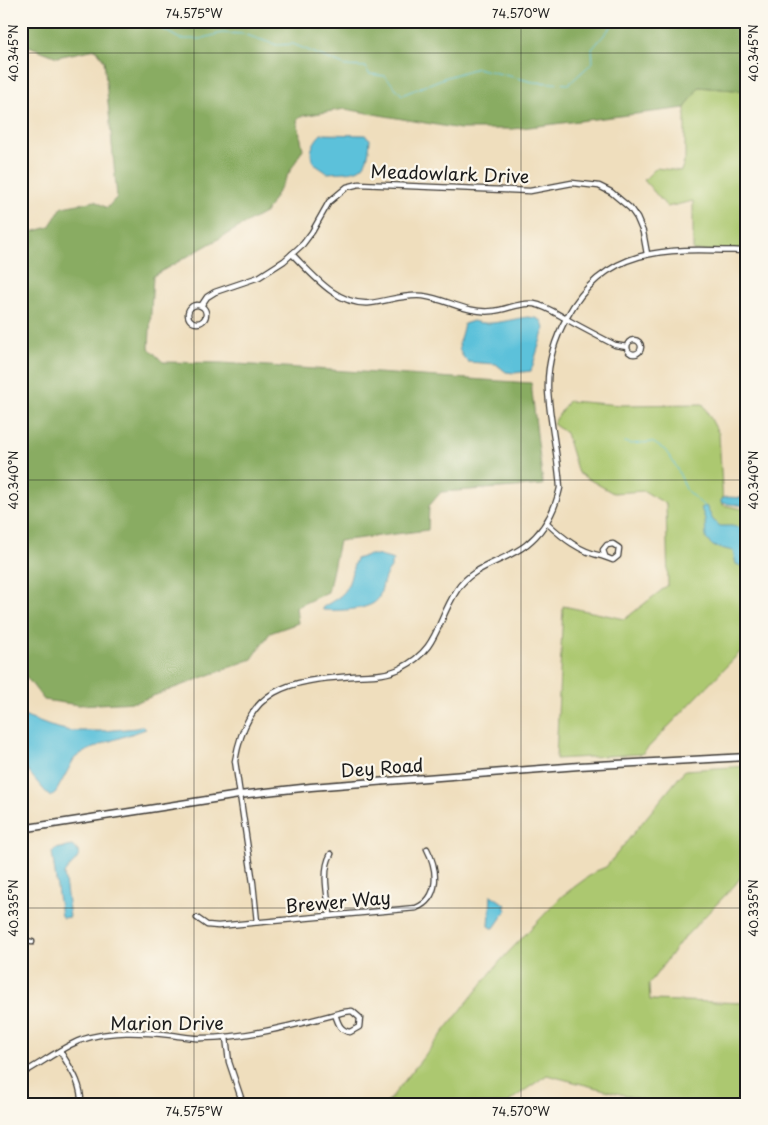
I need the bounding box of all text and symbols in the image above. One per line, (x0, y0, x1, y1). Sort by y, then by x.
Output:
text: 74.575°W (166, 4, 223, 22)
text: 74.570°W (492, 4, 551, 22)
text: 40.345°N (4, 24, 22, 82)
text: 40.345°N (744, 24, 762, 82)
street label: Meadowlark Drive (370, 157, 530, 189)
text: 40.340°N (4, 451, 22, 509)
text: 40.340°N (744, 451, 762, 509)
street label: Dey Road (340, 751, 424, 783)
text: 40.335°N (4, 879, 22, 937)
text: 40.335°N (744, 879, 762, 937)
street label: Brewer Way (284, 883, 392, 919)
street label: Marion Drive (110, 1009, 224, 1036)
text: 74.575°W (166, 1102, 223, 1120)
text: 74.570°W (492, 1102, 551, 1120)

